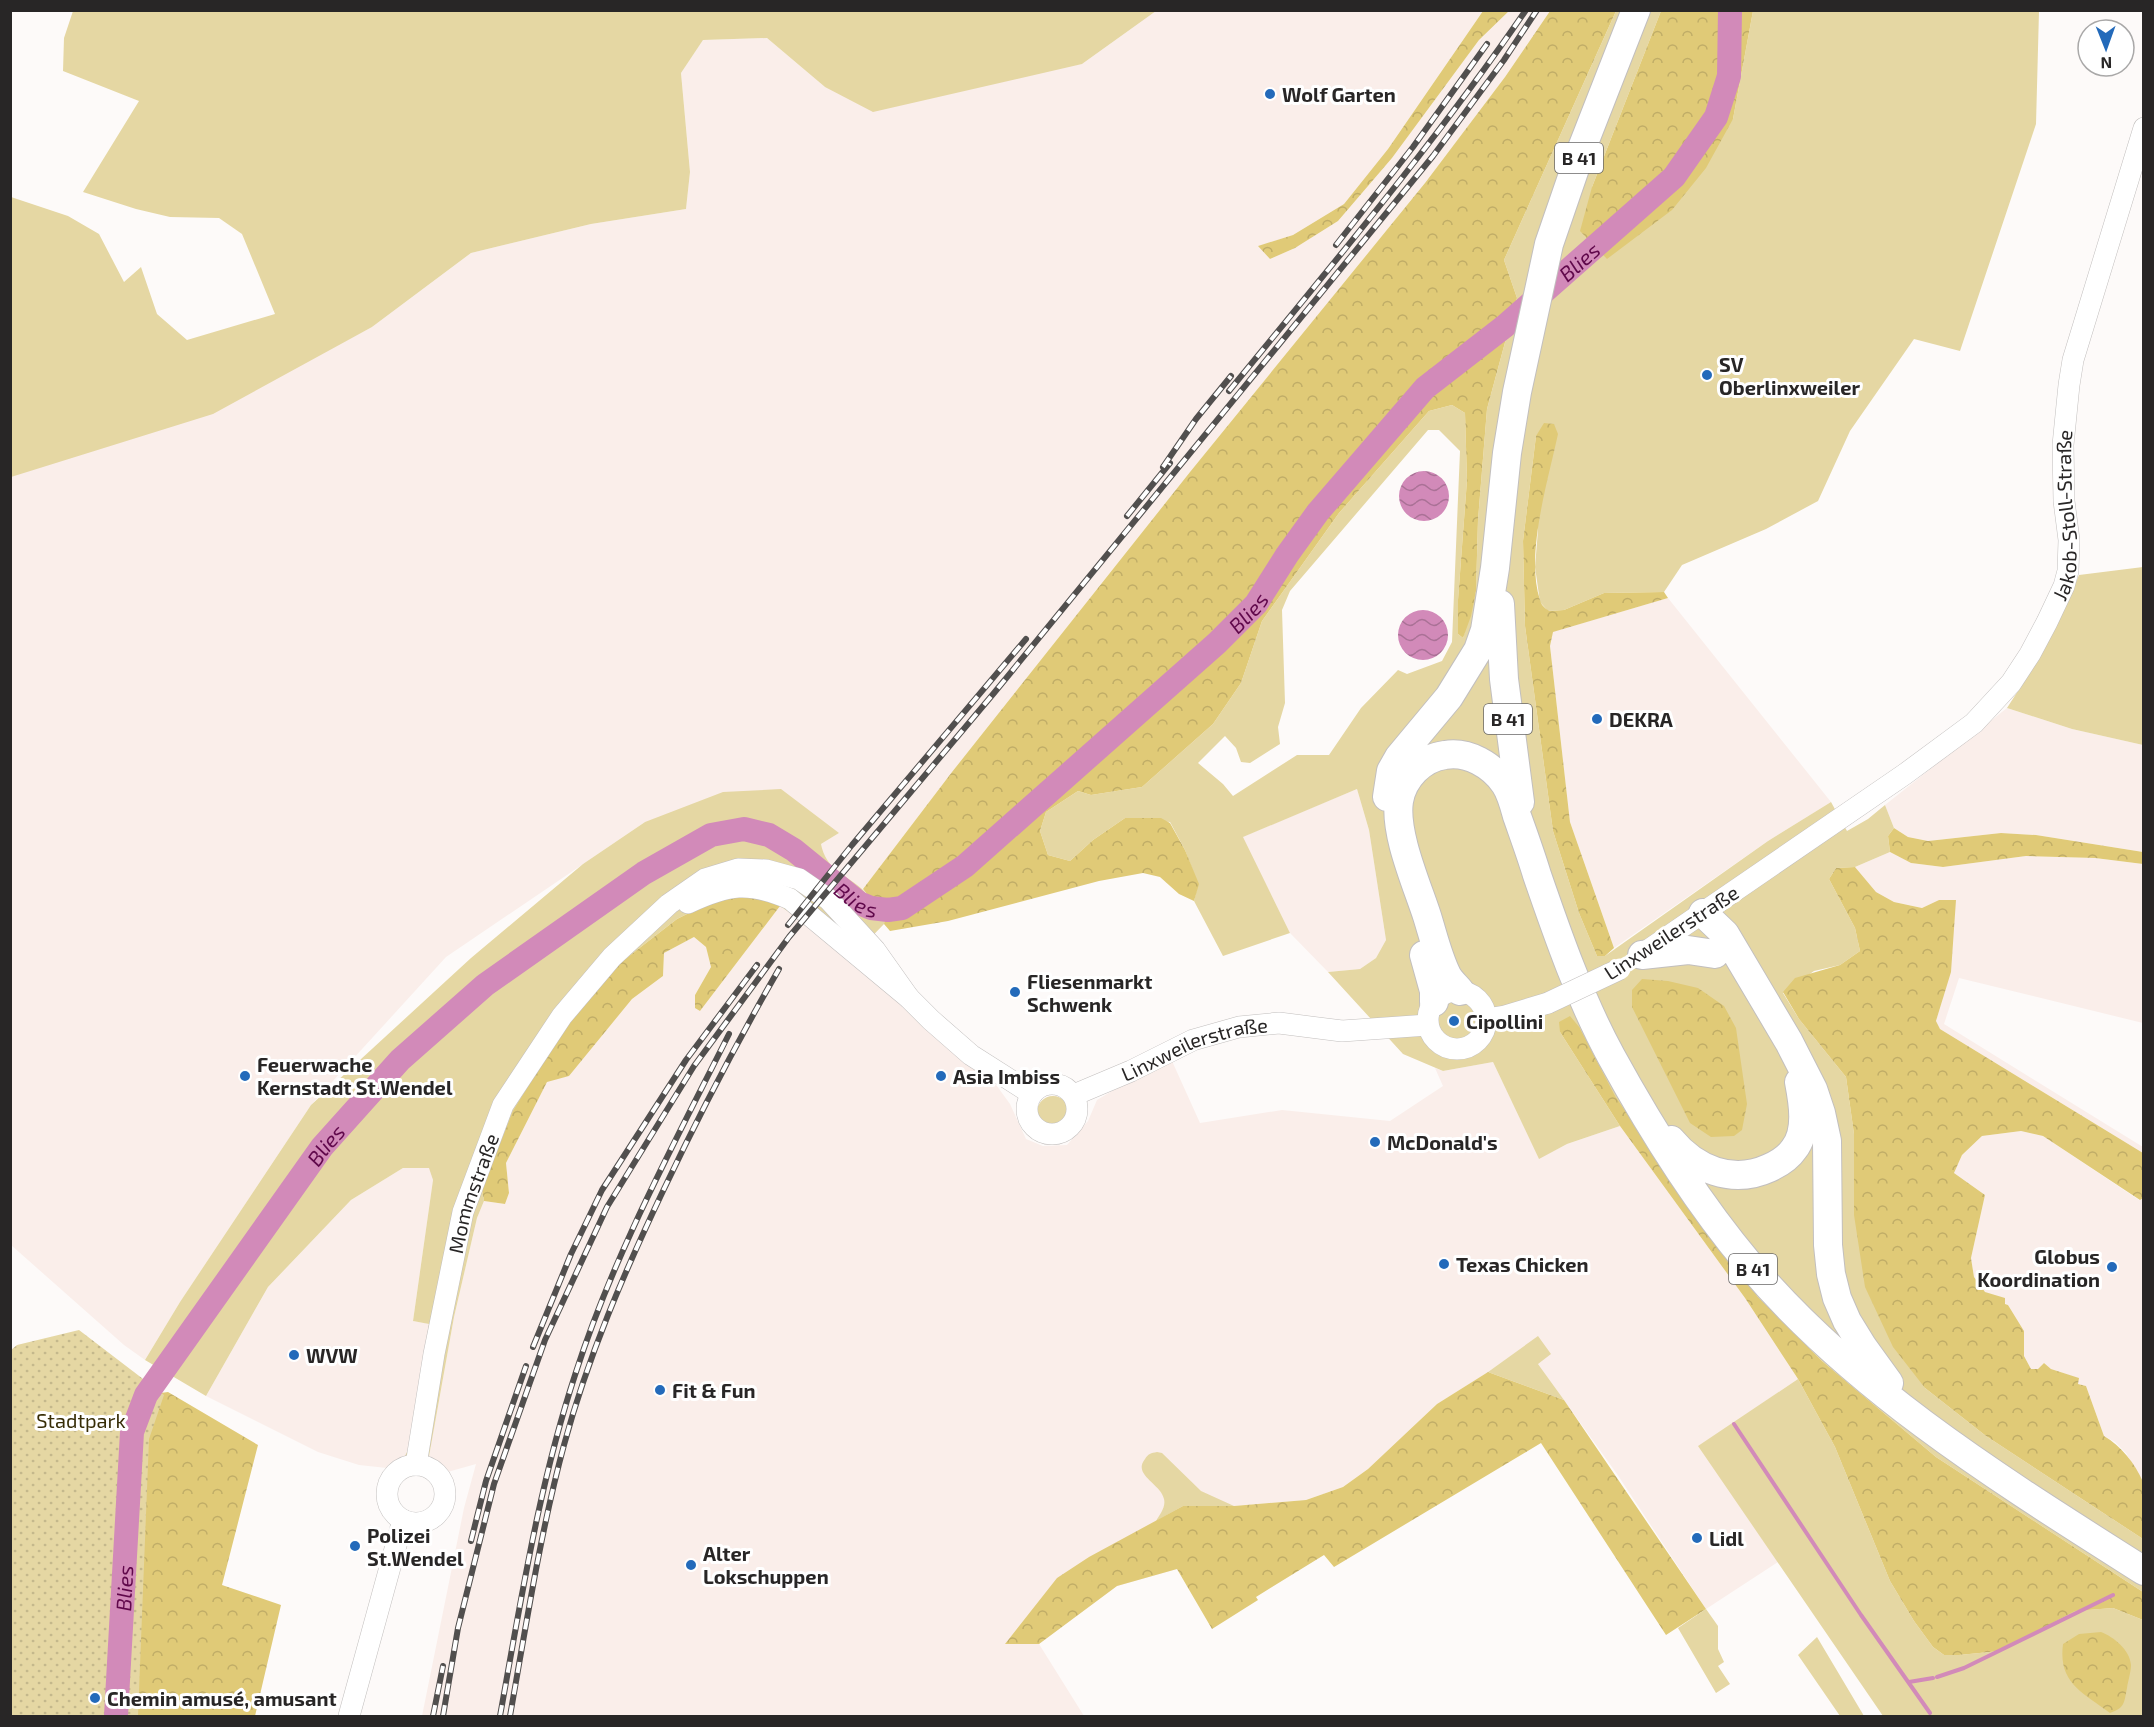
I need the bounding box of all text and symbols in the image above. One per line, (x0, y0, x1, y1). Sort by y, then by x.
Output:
north arrow (2076, 18, 2136, 78)
text: N (2100, 54, 2112, 73)
place label: Wolf Garten (1282, 82, 1396, 106)
marker: Wolf Garten (1263, 87, 1277, 101)
road number: B 41 (1555, 143, 1603, 173)
water label: Blies (1553, 236, 1604, 286)
place label: SV Oberlinxweiler (1719, 352, 1860, 399)
marker: SV Oberlinxweiler (1700, 368, 1714, 382)
street label: Jakob-Stoll-Straße (2047, 428, 2081, 604)
water label: Blies (1223, 588, 1273, 637)
road number: B 41 (1484, 704, 1532, 734)
place label: DEKRA (1609, 707, 1674, 731)
marker: DEKRA (1590, 712, 1604, 726)
water label: Blies (830, 876, 878, 921)
street label: Linxweilerstraße (1599, 880, 1743, 984)
place label: Fliesenmarkt Schwenk (1027, 969, 1152, 1016)
marker: Fliesenmarkt Schwenk (1008, 985, 1022, 999)
place label: Cipollini (1466, 1009, 1543, 1033)
street label: Linxweilerstraße (1118, 1012, 1269, 1086)
marker: Cipollini (1447, 1014, 1461, 1028)
place label: Feuerwache Kernstadt St.Wendel (257, 1052, 453, 1099)
place label: Asia Imbiss (953, 1064, 1060, 1088)
marker: Feuerwache Kernstadt St.Wendel (238, 1069, 252, 1083)
marker: Asia Imbiss (934, 1069, 948, 1083)
water label: Blies (301, 1119, 349, 1170)
street label: Mommstraße (443, 1130, 503, 1255)
place label: McDonald's (1387, 1130, 1498, 1154)
marker: McDonald's (1368, 1135, 1382, 1149)
place label: Globus Koordination (1977, 1244, 2100, 1291)
place label: Texas Chicken (1456, 1252, 1589, 1276)
road number: B 41 (1729, 1254, 1777, 1284)
marker: Texas Chicken (1437, 1257, 1451, 1271)
marker: Globus Koordination (2105, 1260, 2119, 1274)
place label: WVW (306, 1343, 358, 1367)
marker: WVW (287, 1348, 301, 1362)
place label: Fit & Fun (672, 1378, 756, 1402)
marker: Fit & Fun (653, 1383, 667, 1397)
park label: Stadtpark (36, 1408, 126, 1432)
place label: Polizei St.Wendel (367, 1523, 464, 1570)
place label: Lidl (1709, 1526, 1744, 1550)
marker: Lidl (1690, 1531, 1704, 1545)
marker: Polizei St.Wendel (348, 1539, 362, 1553)
place label: Alter Lokschuppen (703, 1541, 829, 1588)
marker: Alter Lokschuppen (684, 1558, 698, 1572)
water label: Blies (109, 1564, 137, 1612)
place label: Chemin amusé, amusant (107, 1686, 337, 1710)
marker: Chemin amusé, amusant (88, 1691, 102, 1705)

